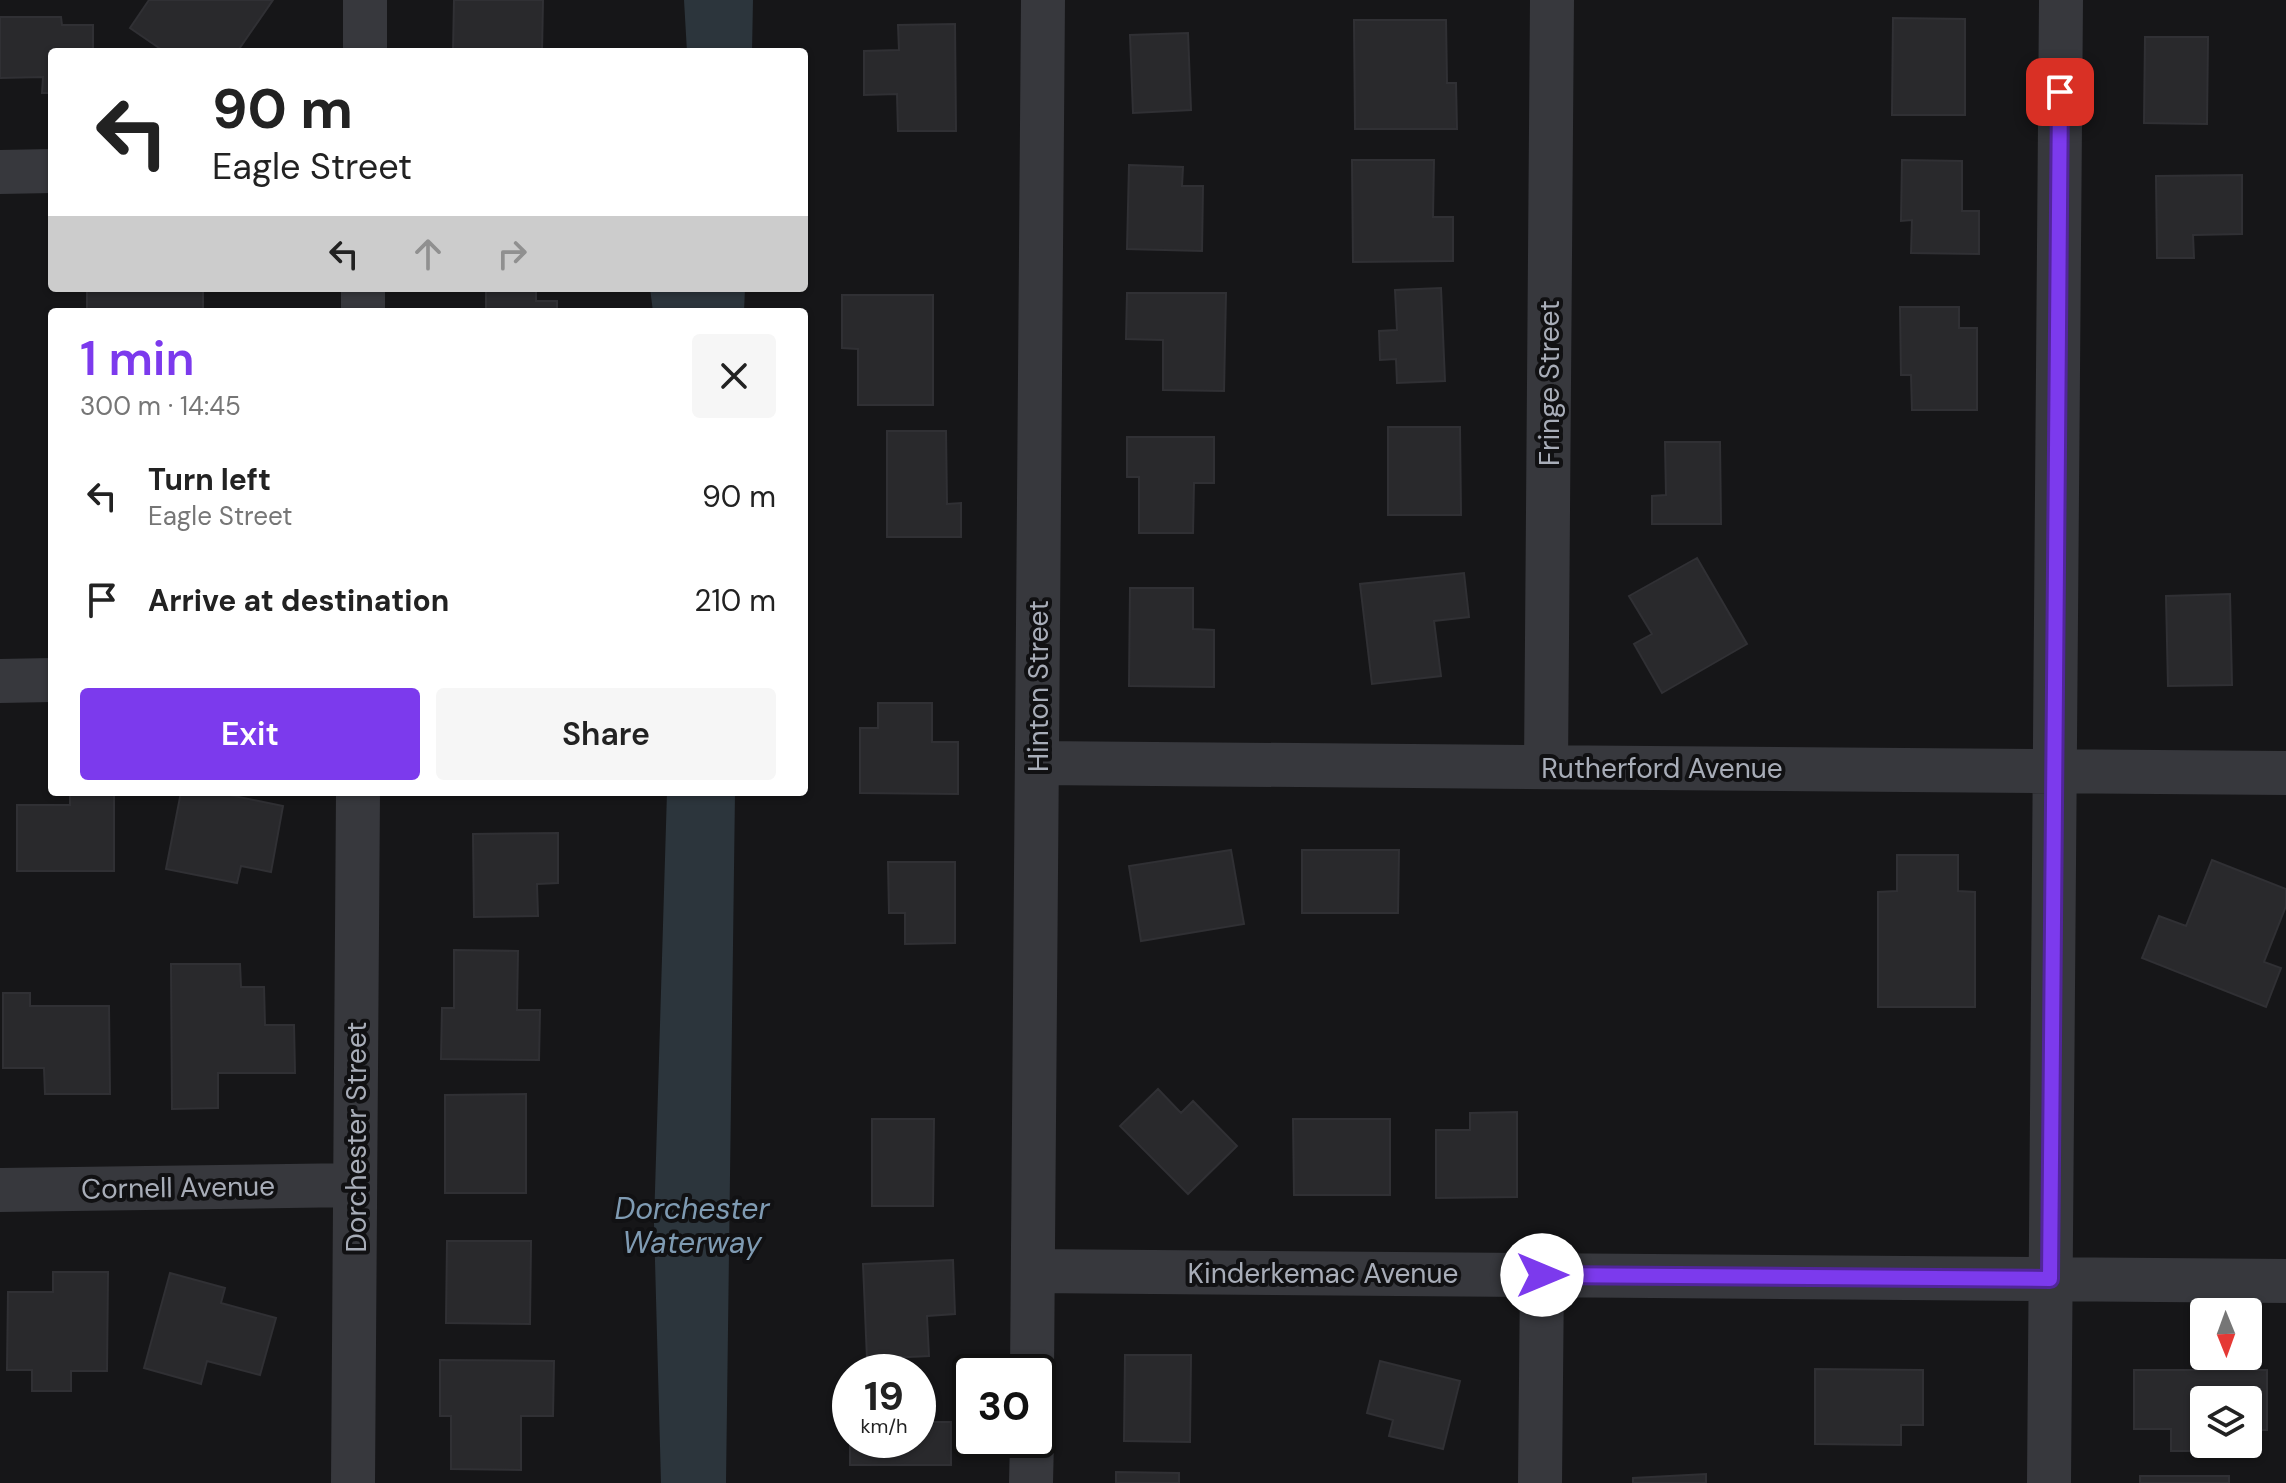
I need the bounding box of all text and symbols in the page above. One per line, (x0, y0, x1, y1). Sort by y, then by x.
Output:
pin (2026, 58, 2094, 126)
icon: arrive (2038, 70, 2082, 114)
text: 90 m (212, 72, 353, 145)
icon: left (80, 80, 184, 184)
text: Eagle Street (212, 143, 412, 190)
icon: left (322, 232, 366, 276)
icon: ahead (406, 232, 450, 276)
icon: right (490, 232, 534, 276)
street label: Fringe Street (1531, 300, 1568, 466)
text: 1 min (80, 327, 195, 390)
button: close (692, 334, 776, 418)
text: 300 m · 14:45 (80, 389, 241, 423)
text: Turn left (148, 460, 271, 499)
icon: left (80, 474, 124, 518)
text: 90 m (702, 477, 776, 516)
text: Eagle Street (148, 499, 293, 533)
icon: arrive (80, 578, 124, 622)
text: Arrive at destination (148, 581, 449, 620)
text: 210 m (694, 581, 776, 620)
street label: Hinton Street (1020, 600, 1057, 772)
button: Exit (80, 688, 420, 780)
button: Share (436, 688, 776, 780)
street label: Rutherford Avenue (1541, 750, 1783, 787)
street label: Dorchester Street (338, 1022, 375, 1252)
street label: Cornell Avenue (81, 1167, 275, 1208)
water label: Dorchester Waterway (614, 1189, 770, 1262)
position arrow (1500, 1233, 1584, 1317)
street label: Kinderkemac Avenue (1188, 1255, 1458, 1292)
north arrow (2190, 1298, 2262, 1370)
map controls (2190, 1298, 2262, 1458)
speed limit sign: 30 (952, 1354, 1056, 1458)
text: 19 (864, 1370, 904, 1422)
button: layers (2190, 1386, 2262, 1458)
text: km/h (860, 1413, 908, 1439)

